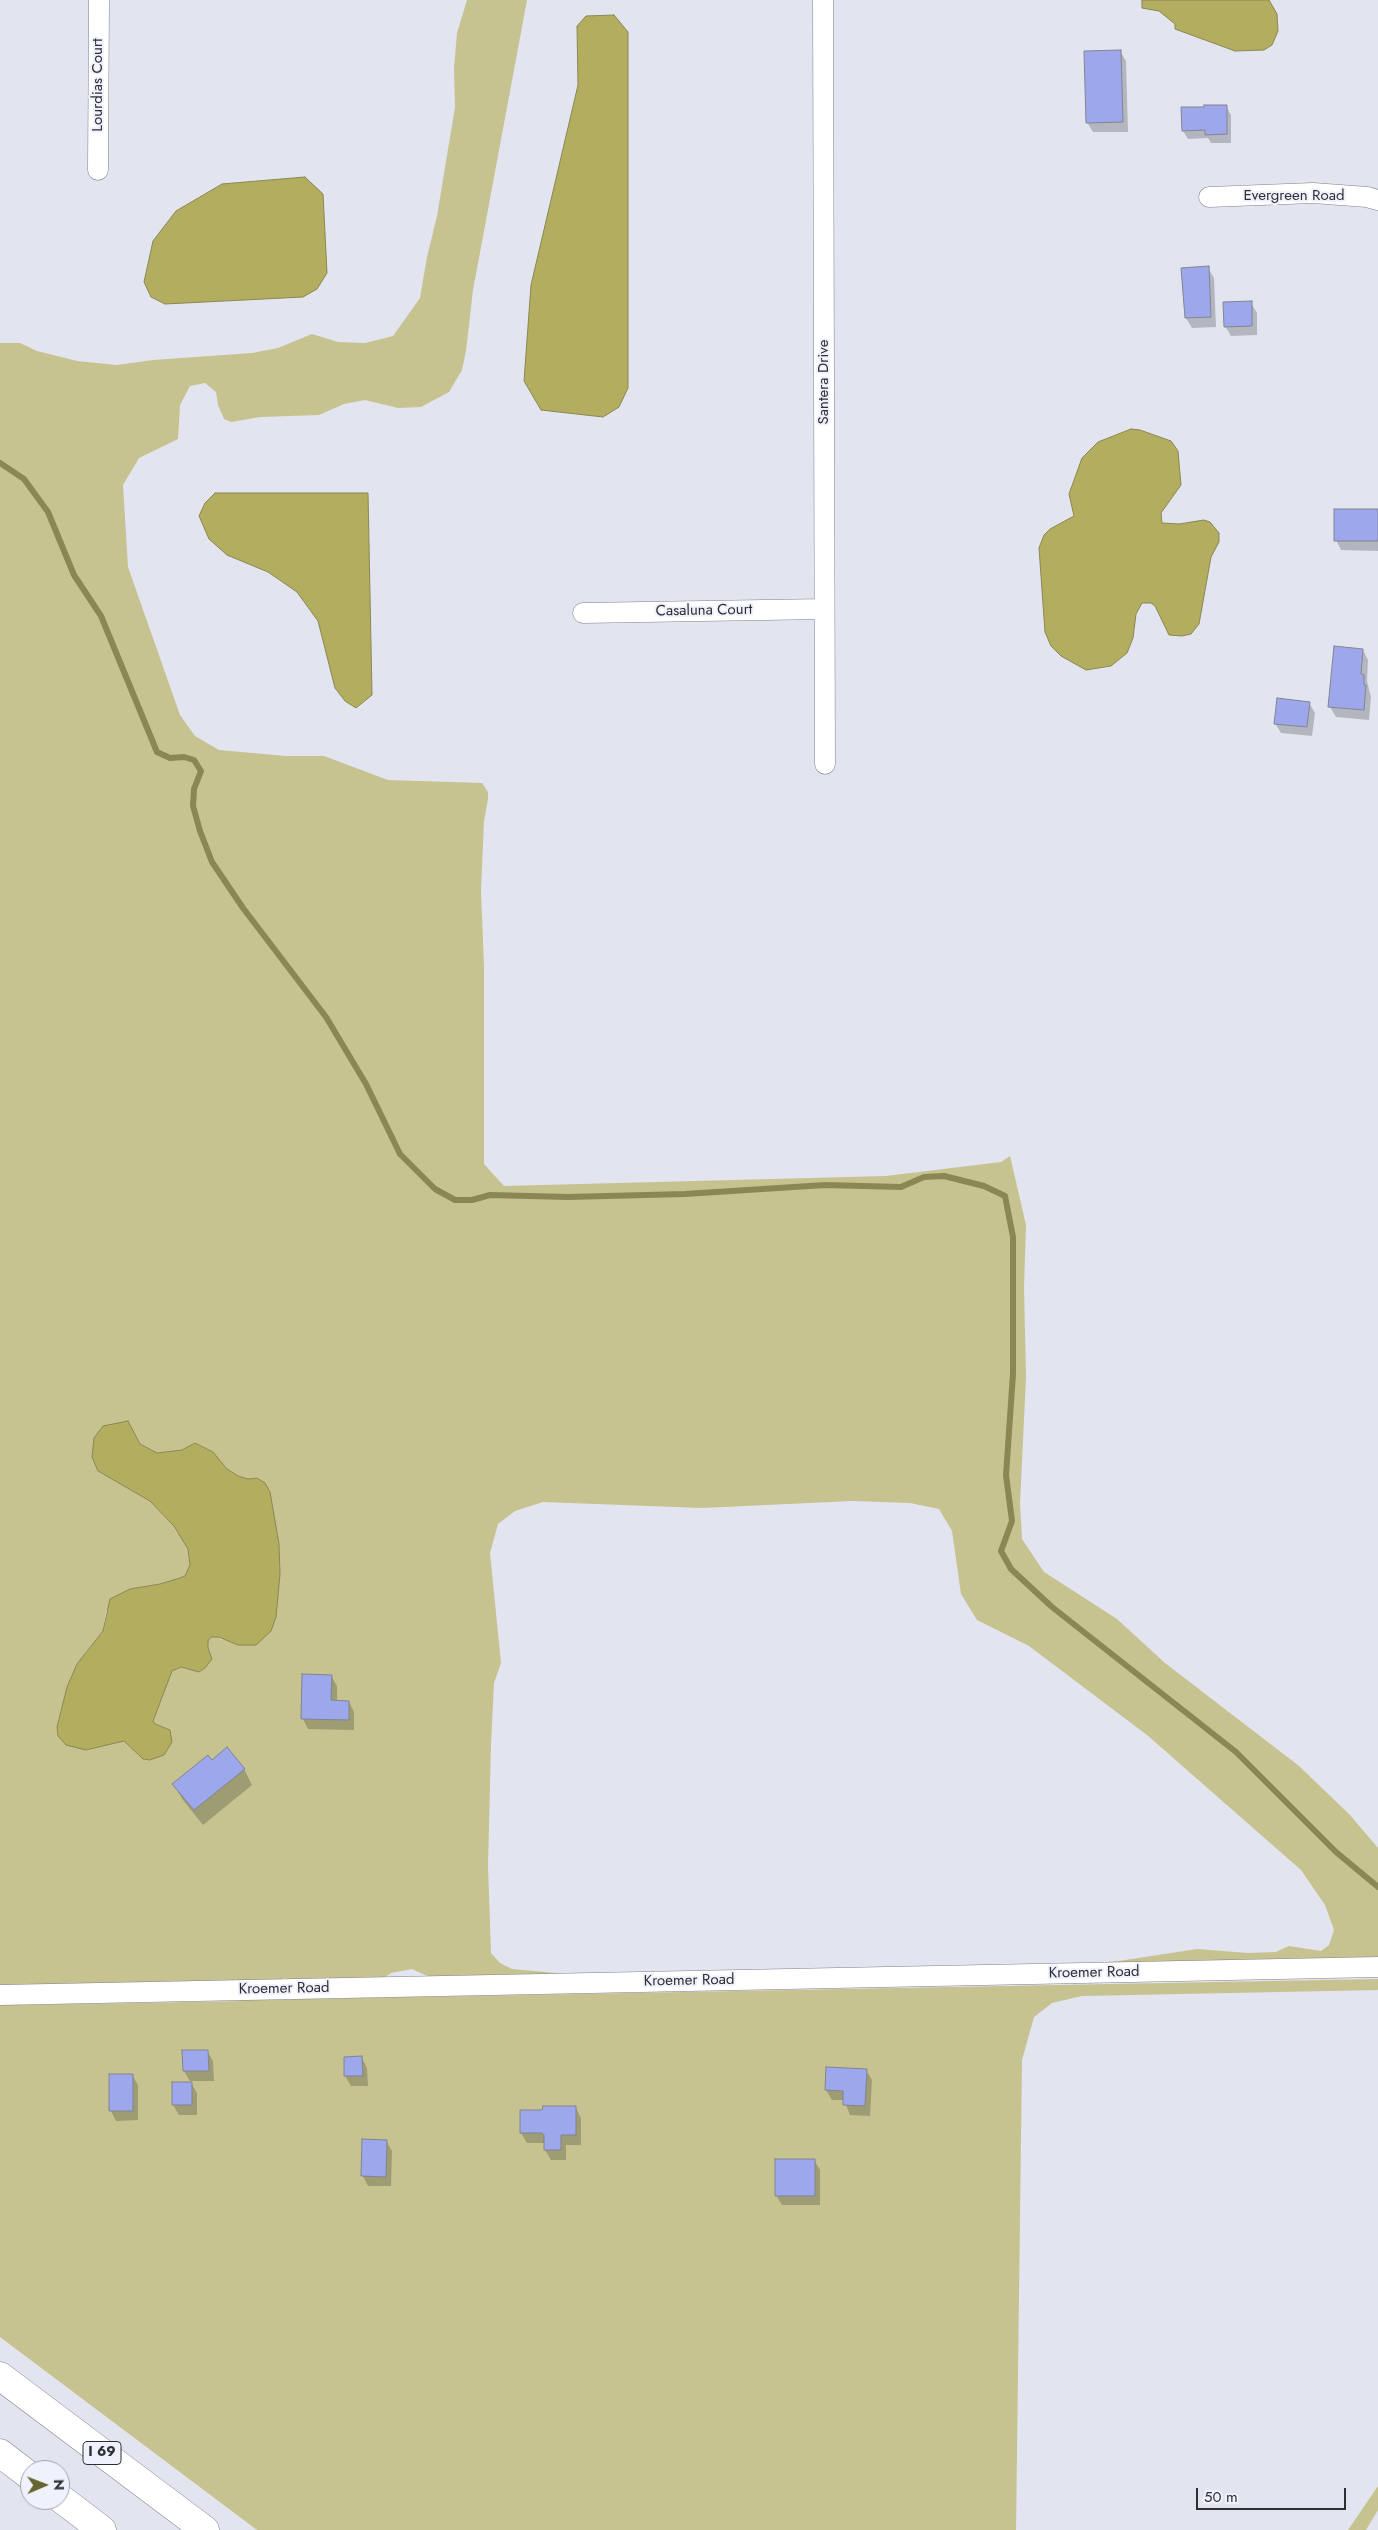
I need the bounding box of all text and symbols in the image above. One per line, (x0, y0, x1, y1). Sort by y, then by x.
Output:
street label: Lourdias Court (89, 38, 107, 132)
street label: Evergreen Road (1244, 187, 1344, 205)
street label: Santera Drive (815, 340, 833, 424)
street label: Casaluna Court (655, 601, 753, 621)
street label: Kroemer Road (1048, 1963, 1140, 1983)
street label: Kroemer Road (643, 1971, 735, 1991)
street label: Kroemer Road (238, 1979, 330, 1999)
road number: I 69 (83, 2442, 121, 2464)
north arrow (20, 2460, 70, 2510)
scale bar (1198, 2478, 1348, 2510)
text: N (49, 2479, 69, 2490)
text: 50 m (1204, 2486, 1238, 2508)

